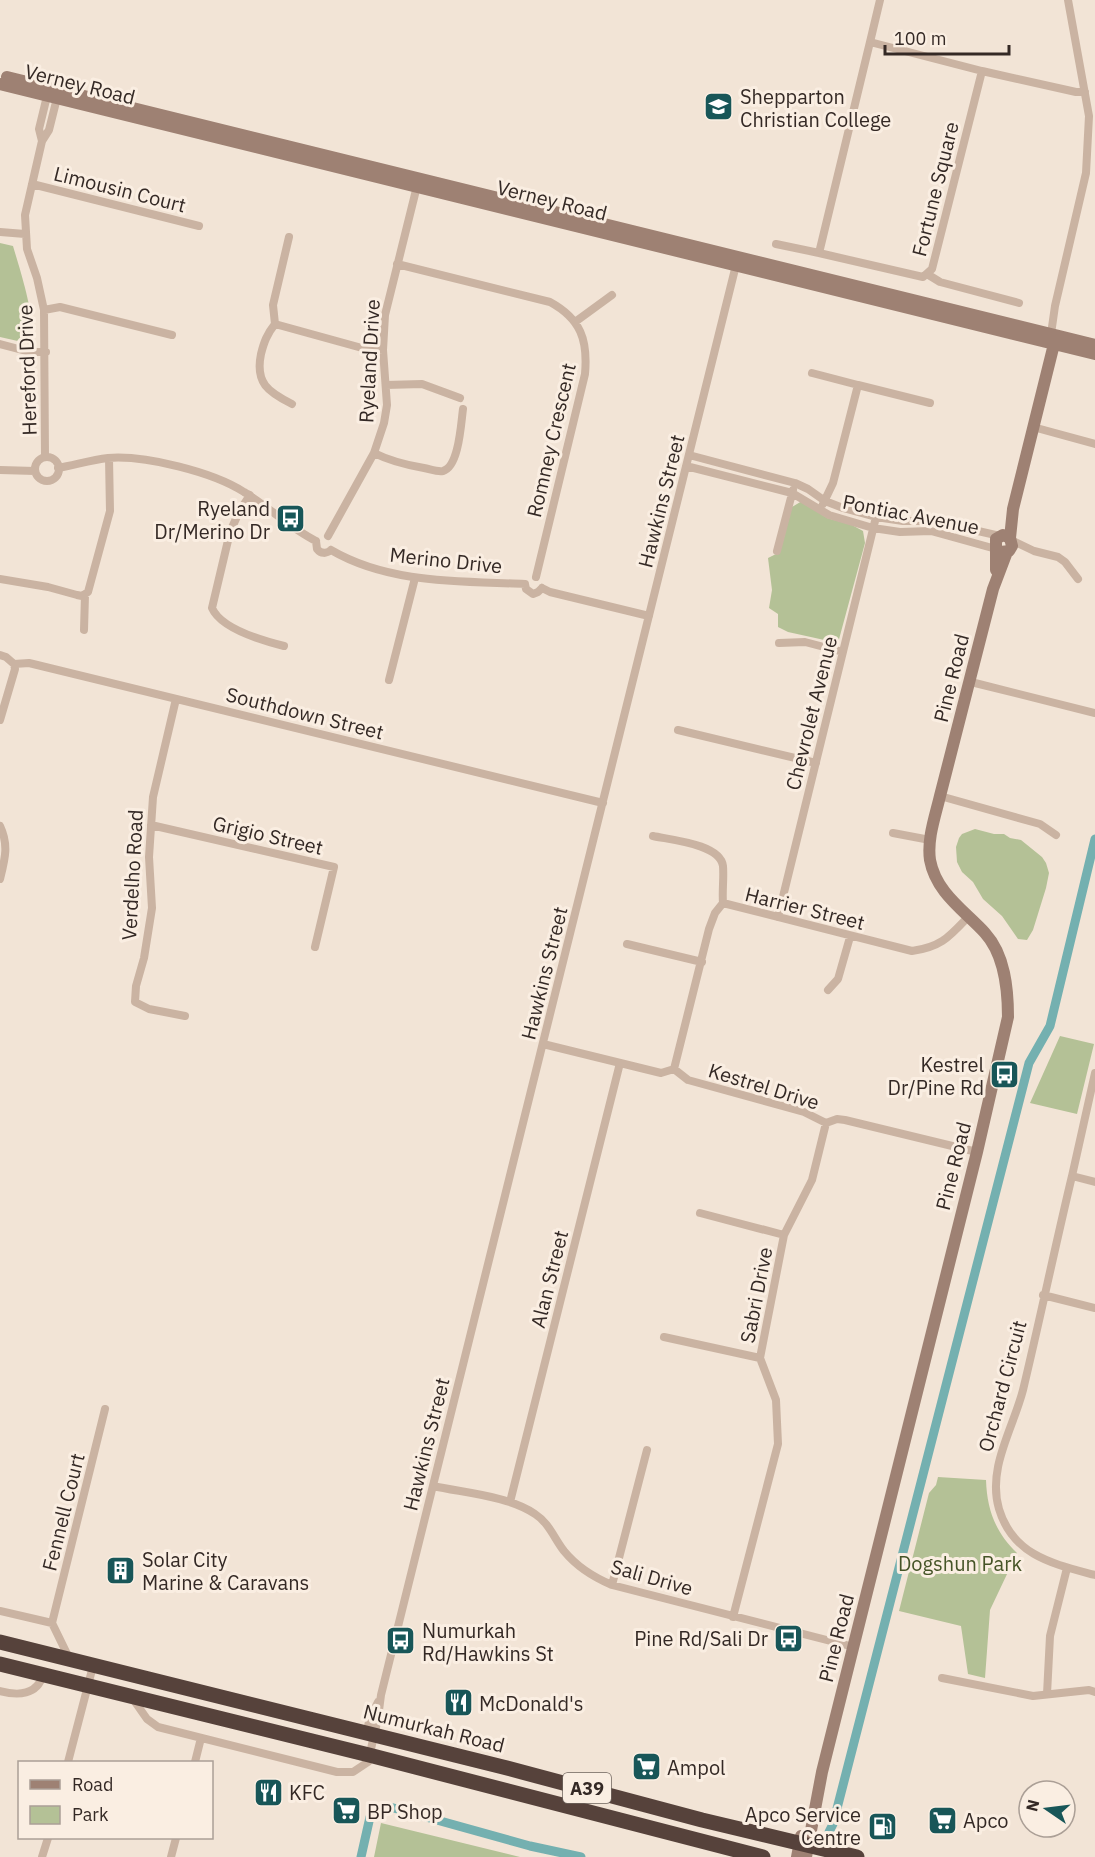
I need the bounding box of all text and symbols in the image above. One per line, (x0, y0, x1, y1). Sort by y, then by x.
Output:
scale bar (885, 18, 1010, 56)
text: 100 m (894, 27, 946, 50)
street label: Verney Road (22, 57, 138, 111)
place label: Shepparton Christian College (740, 83, 891, 133)
school or university icon: Shepparton Christian College (703, 91, 735, 123)
street label: Fortune Square (905, 119, 965, 259)
street label: Limousin Court (51, 160, 189, 218)
street label: Verney Road (494, 173, 610, 227)
street label: Ryeland Drive (352, 298, 386, 424)
street label: Hereford Drive (11, 304, 43, 436)
street label: Romney Crescent (520, 360, 582, 520)
street label: Hawkins Street (631, 432, 691, 570)
street label: Pontiac Avenue (840, 488, 982, 540)
place label: Ryeland Dr/Merino Dr (154, 495, 270, 545)
bus stop icon: Ryeland Dr/Merino Dr (275, 503, 307, 535)
street label: Merino Drive (388, 541, 504, 579)
street label: Pine Road (927, 631, 975, 725)
street label: Chevrolet Avenue (779, 633, 843, 793)
street label: Southdown Street (223, 680, 387, 746)
street label: Verdelho Road (115, 809, 149, 941)
street label: Grigio Street (210, 809, 326, 861)
street label: Harrier Street (742, 880, 868, 936)
street label: Hawkins Street (514, 904, 574, 1042)
place label: Kestrel Dr/Pine Rd (888, 1051, 984, 1101)
street label: Kestrel Drive (705, 1056, 823, 1116)
bus stop icon: Kestrel Dr/Pine Rd (989, 1059, 1021, 1091)
street label: Pine Road (929, 1119, 977, 1213)
street label: Alan Street (524, 1227, 574, 1331)
street label: Sabri Drive (733, 1245, 779, 1345)
street label: Orchard Circuit (971, 1317, 1033, 1455)
street label: Hawkins Street (396, 1375, 456, 1513)
street label: Fennell Court (35, 1450, 91, 1574)
place label: Solar City Marine & Caravans (142, 1546, 309, 1596)
park label: Dogshun Park (898, 1550, 1023, 1577)
street label: Sali Drive (608, 1552, 696, 1602)
building icon: Solar City Marine & Caravans (105, 1555, 137, 1587)
street label: Pine Road (812, 1591, 860, 1685)
place label: Numurkah Rd/Hawkins St (422, 1617, 554, 1667)
bus stop icon: Pine Rd/Sali Dr (773, 1622, 805, 1654)
bus stop icon: Numurkah Rd/Hawkins St (385, 1625, 417, 1657)
place label: Pine Rd/Sali Dr (634, 1625, 768, 1652)
restaurant icon: McDonald's (442, 1687, 474, 1719)
place label: McDonald's (479, 1690, 584, 1717)
street label: Numurkah Road (360, 1697, 508, 1759)
supermarket icon: Ampol (630, 1751, 662, 1783)
place label: Ampol (667, 1754, 726, 1781)
legend (18, 1761, 213, 1839)
text: Road (72, 1773, 113, 1796)
road number: A39 (563, 1773, 611, 1803)
restaurant icon: KFC (252, 1776, 284, 1808)
place label: KFC (289, 1779, 325, 1806)
north arrow (1017, 1779, 1077, 1839)
supermarket icon: BP Shop (330, 1795, 362, 1827)
text: N (1021, 1797, 1044, 1813)
place label: BP Shop (367, 1798, 443, 1825)
place label: Apco Service Centre (745, 1801, 861, 1851)
text: Park (72, 1803, 109, 1826)
supermarket icon: Apco (926, 1804, 958, 1836)
place label: Apco (963, 1807, 1009, 1834)
fuel station icon: Apco Service Centre (866, 1810, 898, 1842)

